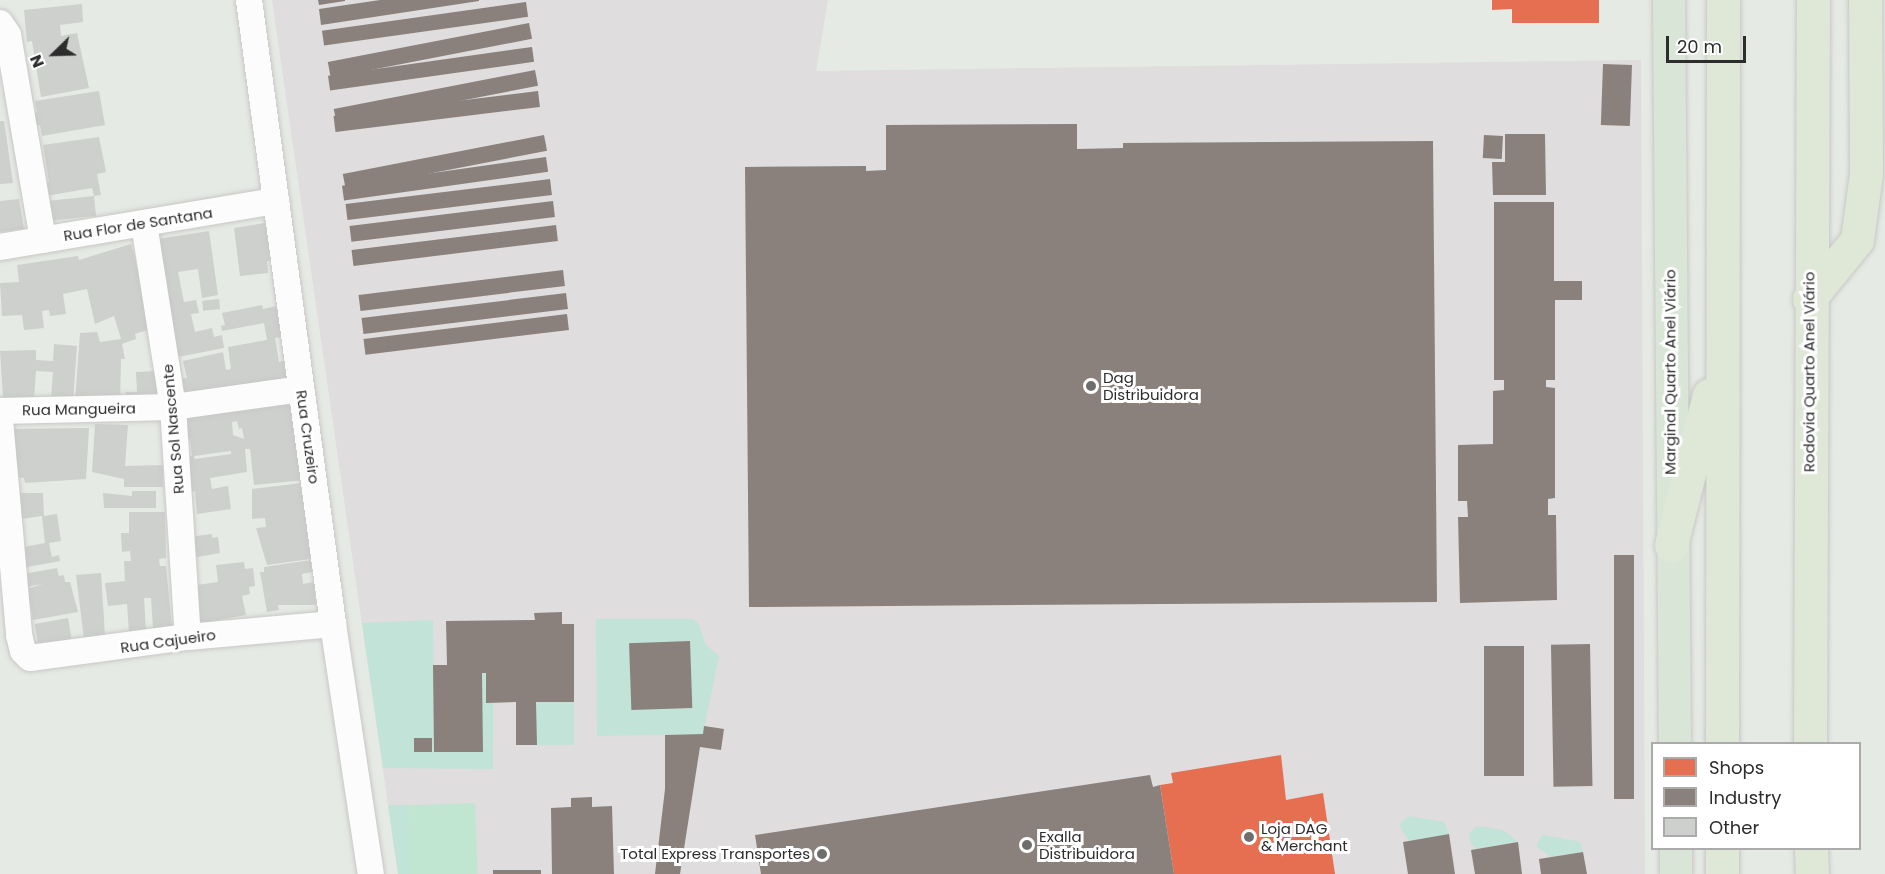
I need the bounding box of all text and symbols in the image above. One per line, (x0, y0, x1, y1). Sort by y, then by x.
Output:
north arrow (24, 24, 84, 84)
scale bar (1669, 24, 1748, 62)
text: 20 m (1677, 34, 1722, 59)
text: N (24, 51, 50, 71)
street label: Rua Flor de Santana (62, 203, 214, 245)
street label: Marginal Quarto Anel Viário (1661, 269, 1679, 475)
street label: Rodovia Quarto Anel Viário (1800, 272, 1818, 472)
street label: Rua Sol Nascente (158, 363, 188, 495)
place label: Dag Distribuidora (1103, 368, 1199, 403)
marker: Dag Distribuidora (1084, 379, 1098, 393)
street label: Rua Cruzeiro (293, 389, 323, 485)
street label: Rua Mangueira (22, 399, 136, 419)
street label: Rua Cajueiro (119, 625, 217, 657)
legend (1651, 742, 1861, 850)
text: Shops (1709, 755, 1764, 780)
text: Industry (1709, 785, 1781, 810)
text: Other (1709, 815, 1759, 840)
place label: Loja DAG & Merchant (1261, 819, 1348, 854)
place label: Exalla Distribuidora (1039, 827, 1135, 862)
marker: Loja DAG & Merchant (1242, 830, 1256, 844)
marker: Exalla Distribuidora (1020, 838, 1034, 852)
place label: Total Express Transportes (620, 845, 810, 863)
marker: Total Express Transportes (815, 847, 829, 861)

